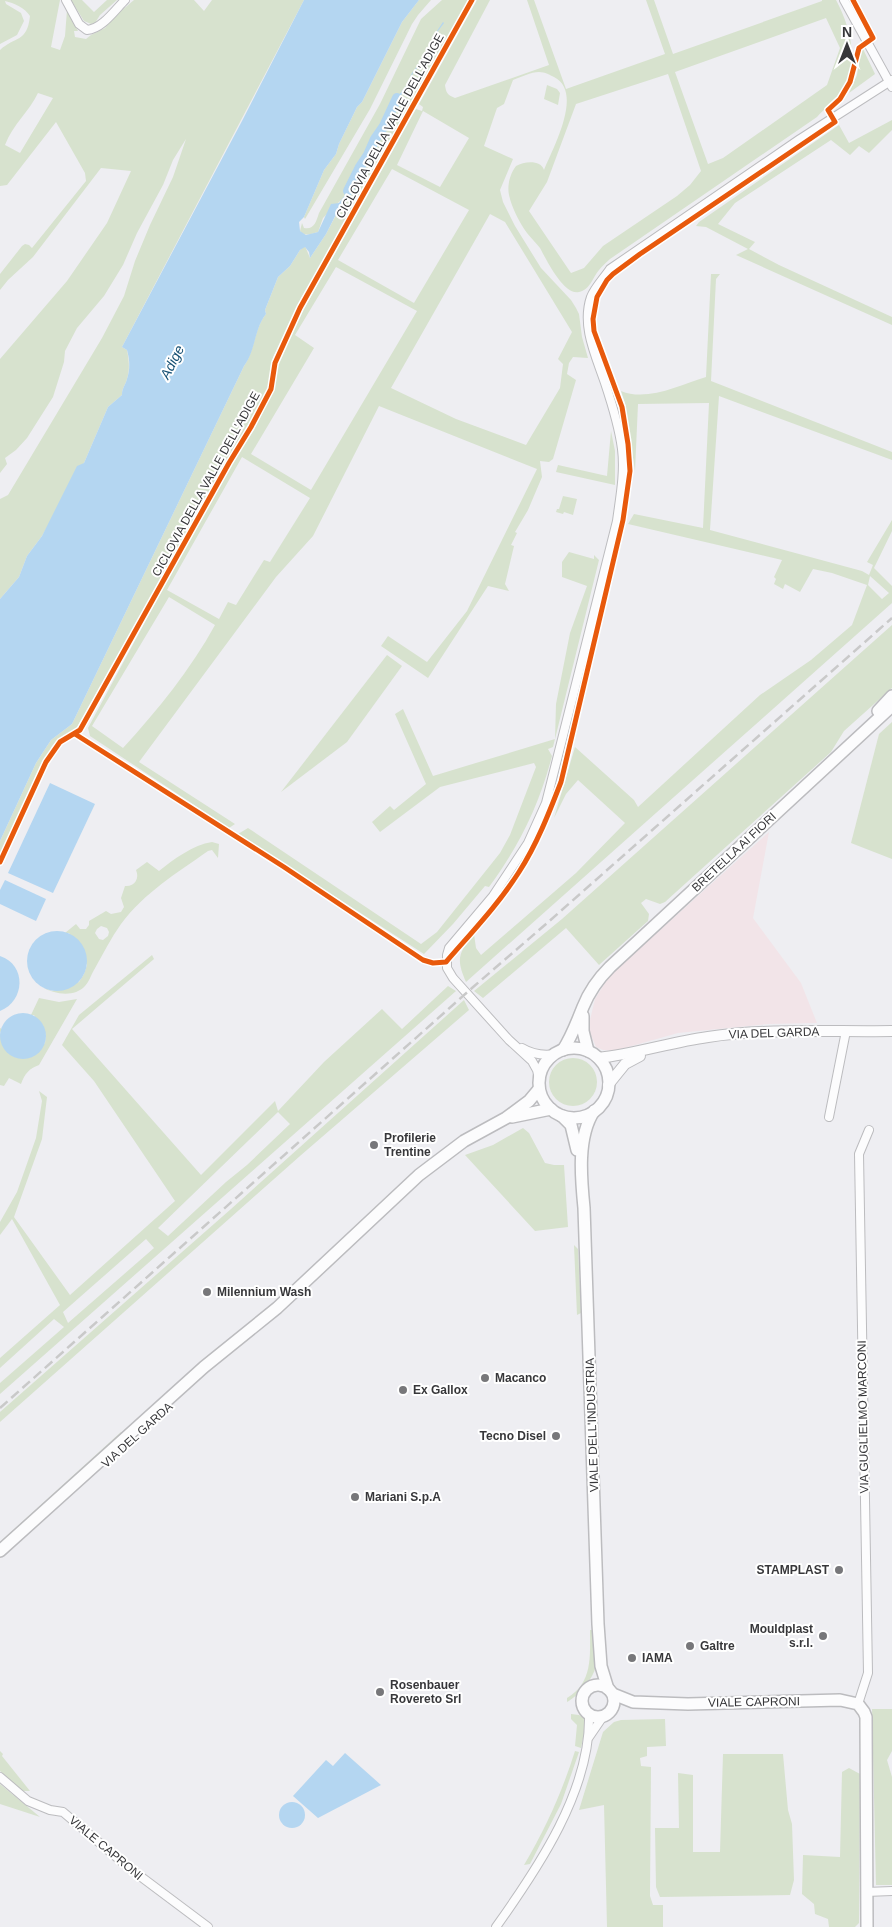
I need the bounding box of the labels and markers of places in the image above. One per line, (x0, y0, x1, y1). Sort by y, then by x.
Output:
place label: Profilerie Trentine (384, 1131, 436, 1159)
marker: Profilerie Trentine (368, 1139, 380, 1151)
place label: Milennium Wash (217, 1285, 311, 1299)
marker: Milennium Wash (201, 1286, 213, 1298)
place label: Macanco (495, 1371, 546, 1385)
marker: Macanco (479, 1372, 491, 1384)
place label: Ex Gallox (413, 1383, 468, 1397)
marker: Ex Gallox (397, 1384, 409, 1396)
place label: Tecno Disel (480, 1429, 546, 1443)
marker: Tecno Disel (550, 1430, 562, 1442)
place label: Mariani S.p.A (365, 1490, 441, 1504)
marker: Mariani S.p.A (349, 1491, 361, 1503)
place label: STAMPLAST (757, 1563, 830, 1577)
marker: STAMPLAST (833, 1564, 845, 1576)
place label: Mouldplast s.r.l. (750, 1622, 813, 1650)
marker: Mouldplast s.r.l. (817, 1630, 829, 1642)
place label: Galtre (700, 1639, 735, 1653)
marker: Galtre (684, 1640, 696, 1652)
place label: IAMA (642, 1651, 673, 1665)
marker: IAMA (626, 1652, 638, 1664)
place label: Rosenbauer Rovereto Srl (390, 1678, 461, 1706)
marker: Rosenbauer Rovereto Srl (374, 1686, 386, 1698)

